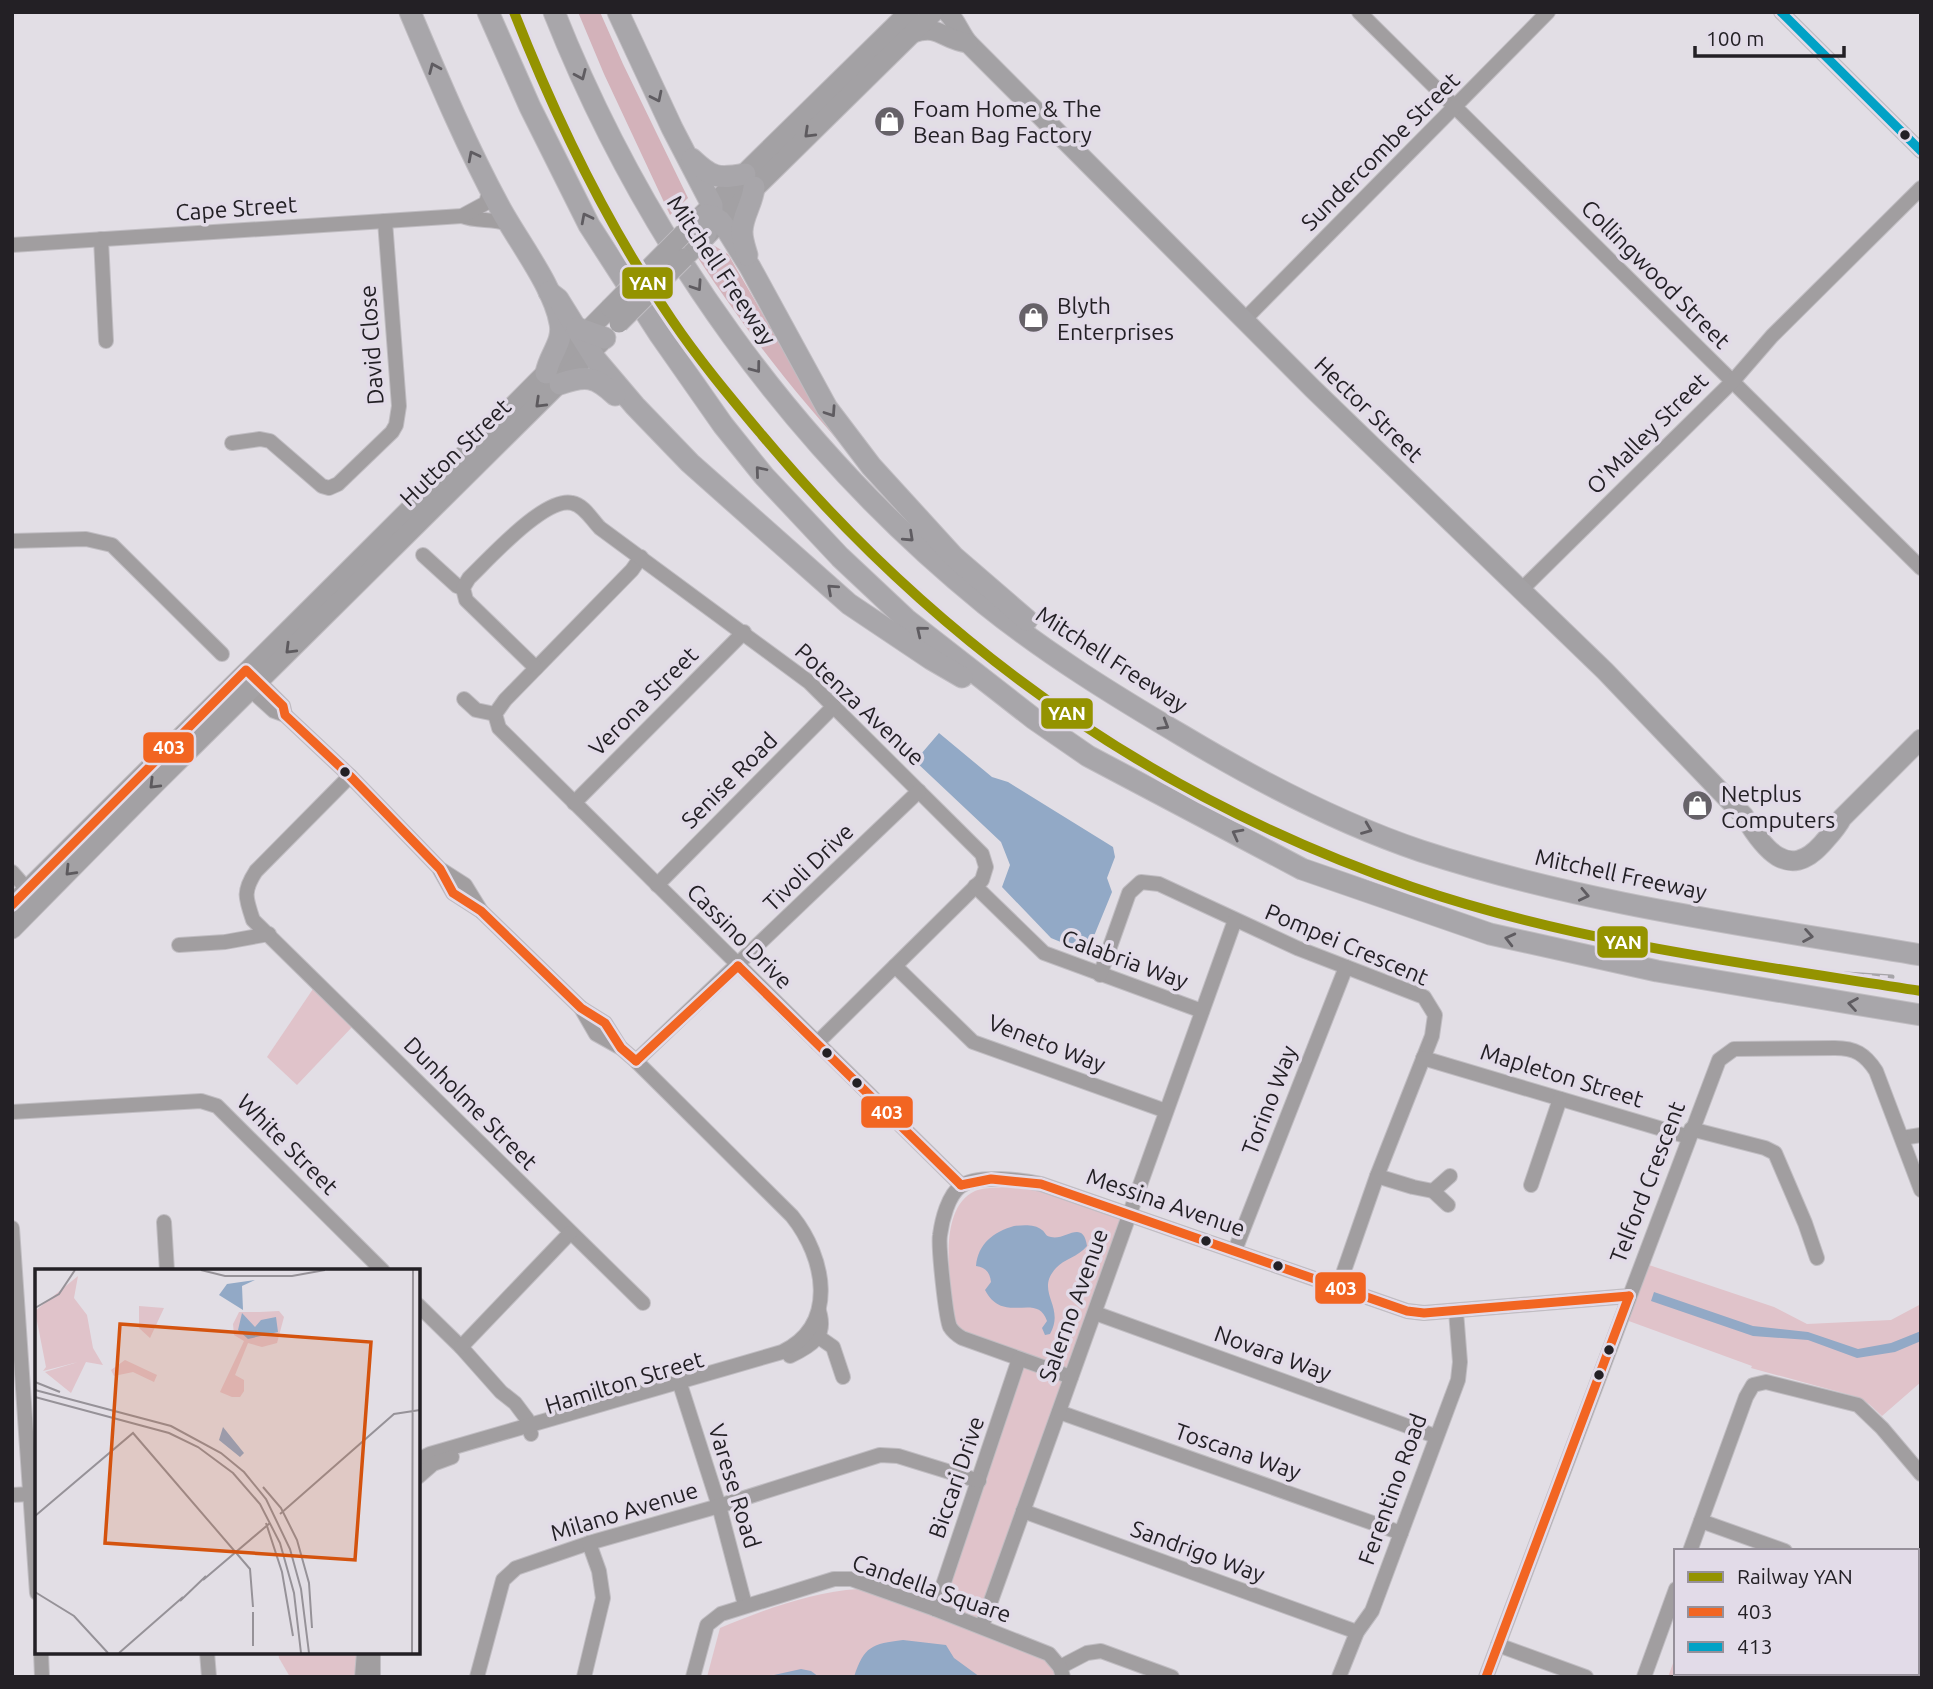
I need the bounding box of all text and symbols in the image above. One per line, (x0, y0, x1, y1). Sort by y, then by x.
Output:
scale bar (1695, 14, 1844, 58)
text: 100 m (1706, 26, 1764, 50)
one-way arrow (428, 63, 442, 75)
street label: Sundercombe Street (1296, 67, 1464, 235)
one-way arrow (573, 68, 587, 80)
one-way arrow (648, 90, 662, 102)
place label: Foam Home & The Bean Bag Factory (913, 96, 1102, 147)
shop icon: Foam Home & The Bean Bag Factory (873, 104, 907, 138)
one-way arrow (804, 124, 817, 137)
unlabelled marker (1898, 128, 1912, 142)
one-way arrow (468, 151, 482, 163)
street label: Cape Street (174, 191, 298, 225)
street label: Mitchell Freeway (663, 191, 781, 349)
street label: Collingwood Street (1577, 195, 1735, 353)
one-way arrow (580, 213, 594, 225)
line badge: YAN (621, 266, 674, 300)
text: YAN (629, 272, 667, 294)
one-way arrow (689, 278, 701, 291)
street label: David Close (354, 284, 388, 406)
place label: Blyth Enterprises (1057, 293, 1174, 344)
shop icon: Blyth Enterprises (1017, 301, 1051, 335)
street label: Hector Street (1310, 351, 1428, 467)
one-way arrow (748, 360, 761, 373)
street label: O'Malley Street (1581, 367, 1713, 499)
street label: Hutton Street (395, 393, 515, 511)
one-way arrow (535, 395, 548, 408)
one-way arrow (823, 405, 836, 418)
one-way arrow (756, 466, 768, 479)
one-way arrow (901, 528, 914, 541)
one-way arrow (827, 584, 840, 597)
street label: Mitchell Freeway (1032, 601, 1192, 717)
one-way arrow (917, 627, 929, 640)
street label: Potenza Avenue (790, 638, 930, 770)
one-way arrow (286, 641, 299, 654)
street label: Verona Street (584, 642, 702, 760)
line badge: YAN (1040, 697, 1094, 730)
text: YAN (1048, 702, 1086, 724)
one-way arrow (1157, 717, 1170, 730)
street label: Senise Road (676, 727, 782, 833)
line badge: 403 (142, 731, 195, 764)
text: 403 (153, 736, 185, 758)
unlabelled marker (338, 765, 352, 779)
one-way arrow (150, 776, 163, 789)
place label: Netplus Computers (1721, 781, 1835, 832)
shop icon: Netplus Computers (1681, 789, 1715, 823)
street label: Tivoli Drive (758, 818, 858, 916)
one-way arrow (1360, 820, 1372, 834)
one-way arrow (1232, 829, 1244, 843)
street label: Mitchell Freeway (1533, 844, 1709, 904)
one-way arrow (65, 862, 78, 875)
street label: Cassino Drive (682, 878, 798, 994)
one-way arrow (1578, 887, 1590, 901)
street label: Pompei Crescent (1262, 898, 1432, 990)
street label: Calabria Way (1059, 925, 1191, 993)
line badge: YAN (1596, 925, 1649, 959)
one-way arrow (1802, 928, 1814, 943)
text: YAN (1604, 931, 1642, 953)
one-way arrow (1504, 933, 1516, 947)
one-way arrow (1847, 997, 1859, 1012)
street label: Veneto Way (985, 1009, 1109, 1077)
street label: Dunholme Street (400, 1032, 542, 1174)
street label: Mapleton Street (1478, 1038, 1646, 1112)
street label: Torino Way (1237, 1042, 1301, 1158)
unlabelled marker (820, 1046, 834, 1060)
unlabelled marker (850, 1076, 864, 1090)
street label: White Street (233, 1089, 343, 1199)
line badge: 403 (860, 1095, 914, 1129)
street label: Telford Crescent (1605, 1098, 1689, 1266)
text: 403 (871, 1101, 903, 1123)
street label: Messina Avenue (1083, 1163, 1249, 1241)
street label: Salerno Avenue (1034, 1225, 1112, 1385)
unlabelled marker (1199, 1234, 1213, 1248)
unlabelled marker (1271, 1259, 1285, 1273)
inset map (35, 1269, 420, 1654)
line badge: 403 (1314, 1271, 1367, 1305)
text: 403 (1325, 1277, 1357, 1299)
street label: Novara Way (1211, 1320, 1335, 1386)
unlabelled marker (1602, 1343, 1616, 1357)
street label: Hamilton Street (542, 1346, 706, 1418)
unlabelled marker (1592, 1368, 1606, 1382)
street label: Ferentino Road (1353, 1410, 1431, 1568)
street label: Biccari Drive (923, 1413, 989, 1541)
street label: Toscana Way (1172, 1418, 1304, 1484)
street label: Varese Road (704, 1421, 766, 1551)
street label: Milano Avenue (547, 1477, 701, 1545)
street label: Sandrigo Way (1128, 1515, 1268, 1587)
street label: Candella Square (849, 1549, 1015, 1627)
legend (1674, 1549, 1919, 1675)
text: Railway YAN (1737, 1564, 1853, 1588)
text: 403 (1737, 1599, 1773, 1623)
text: 413 (1737, 1634, 1773, 1658)

